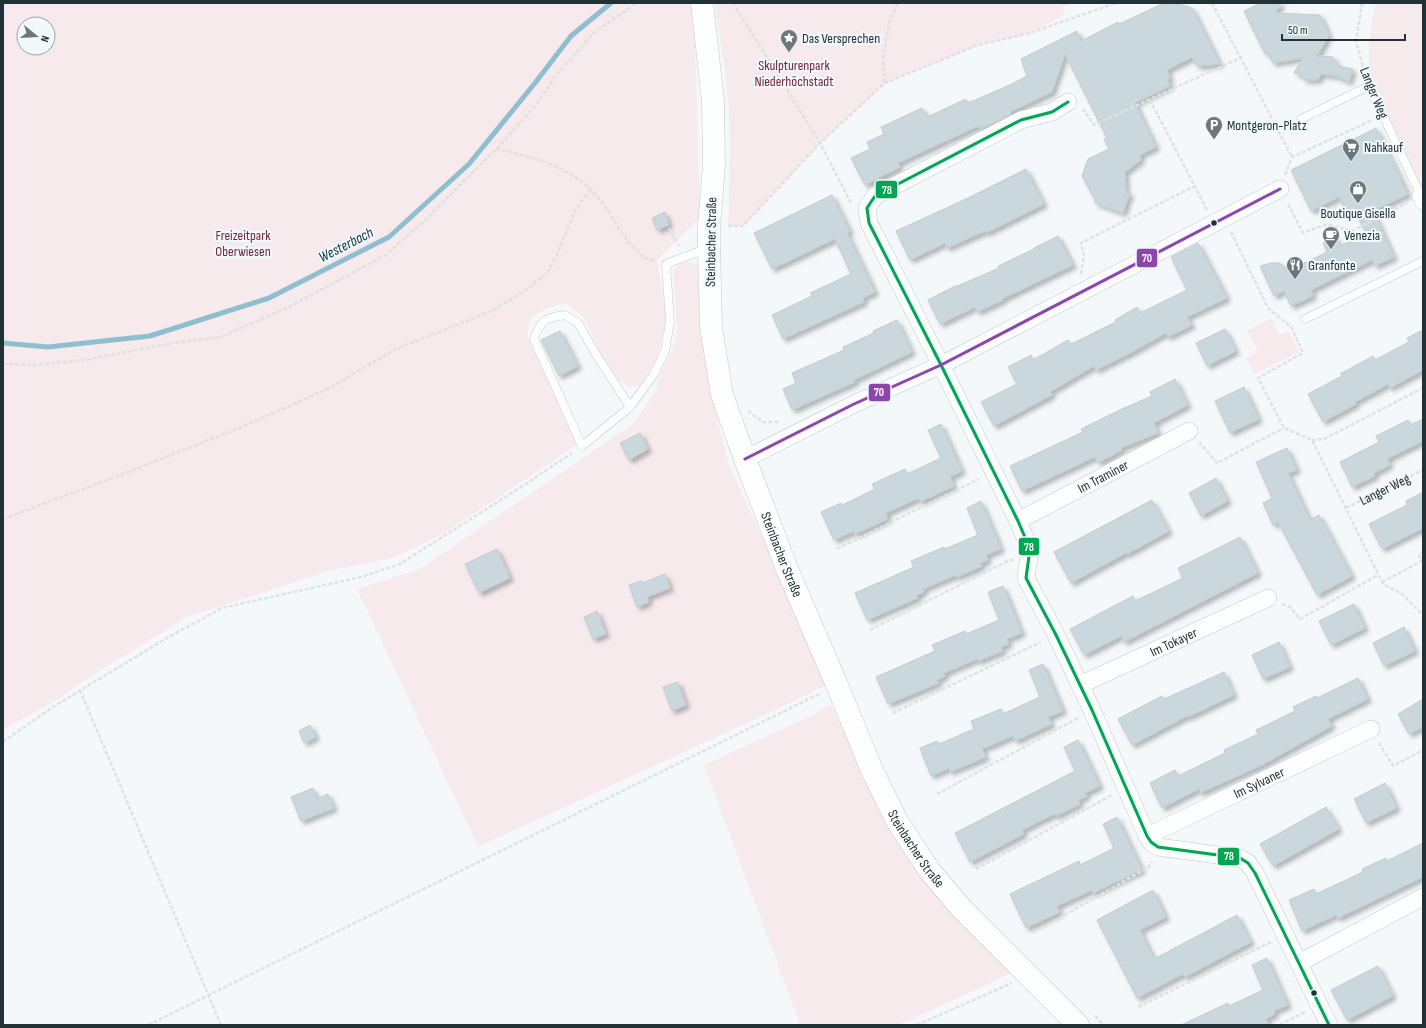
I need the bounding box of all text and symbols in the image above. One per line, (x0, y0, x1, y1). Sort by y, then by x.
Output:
north arrow (16, 16, 56, 56)
scale bar (1282, 16, 1405, 42)
text: 50 m (1288, 23, 1308, 38)
place icon: Das Versprechen (779, 28, 799, 53)
place label: Das Versprechen (802, 30, 880, 47)
text: N (38, 34, 52, 44)
park label: Skulpturenpark Niederhöchstadt (755, 57, 833, 90)
street label: Langer Weg (1356, 65, 1392, 122)
parking icon: Montgeron-Platz (1204, 115, 1224, 140)
place label: Montgeron-Platz (1227, 117, 1307, 134)
supermarket icon: Nahkauf (1341, 137, 1361, 162)
place label: Nahkauf (1364, 139, 1404, 156)
shop icon: Boutique Gisella (1348, 179, 1368, 204)
line badge: 78 (875, 180, 898, 199)
text: 78 (882, 184, 892, 197)
street label: Steinbacher Straße (702, 197, 720, 287)
place label: Boutique Gisella (1320, 205, 1396, 222)
unlabelled marker (1209, 218, 1219, 228)
water label: Westerbach (315, 223, 377, 267)
cafe icon: Venezia (1321, 225, 1341, 250)
park label: Freizeitpark Oberwiesen (215, 227, 271, 260)
place label: Venezia (1344, 227, 1380, 244)
line badge: 70 (1136, 248, 1158, 268)
text: 70 (1142, 252, 1152, 265)
restaurant icon: Granfonte (1285, 255, 1305, 280)
place label: Granfonte (1308, 257, 1356, 274)
line badge: 70 (868, 383, 891, 402)
text: 70 (874, 386, 884, 399)
street label: Im Traminer (1075, 456, 1131, 497)
street label: Langer Weg (1357, 469, 1413, 509)
street label: Steinbacher Straße (757, 509, 807, 600)
line badge: 78 (1018, 537, 1040, 556)
text: 78 (1024, 541, 1034, 554)
street label: Im Tokayer (1147, 623, 1200, 660)
street label: Im Sylvaner (1231, 763, 1287, 802)
street label: Steinbacher Straße (884, 807, 948, 891)
line badge: 78 (1217, 847, 1240, 866)
text: 78 (1224, 850, 1234, 863)
unlabelled marker (1309, 988, 1319, 998)

